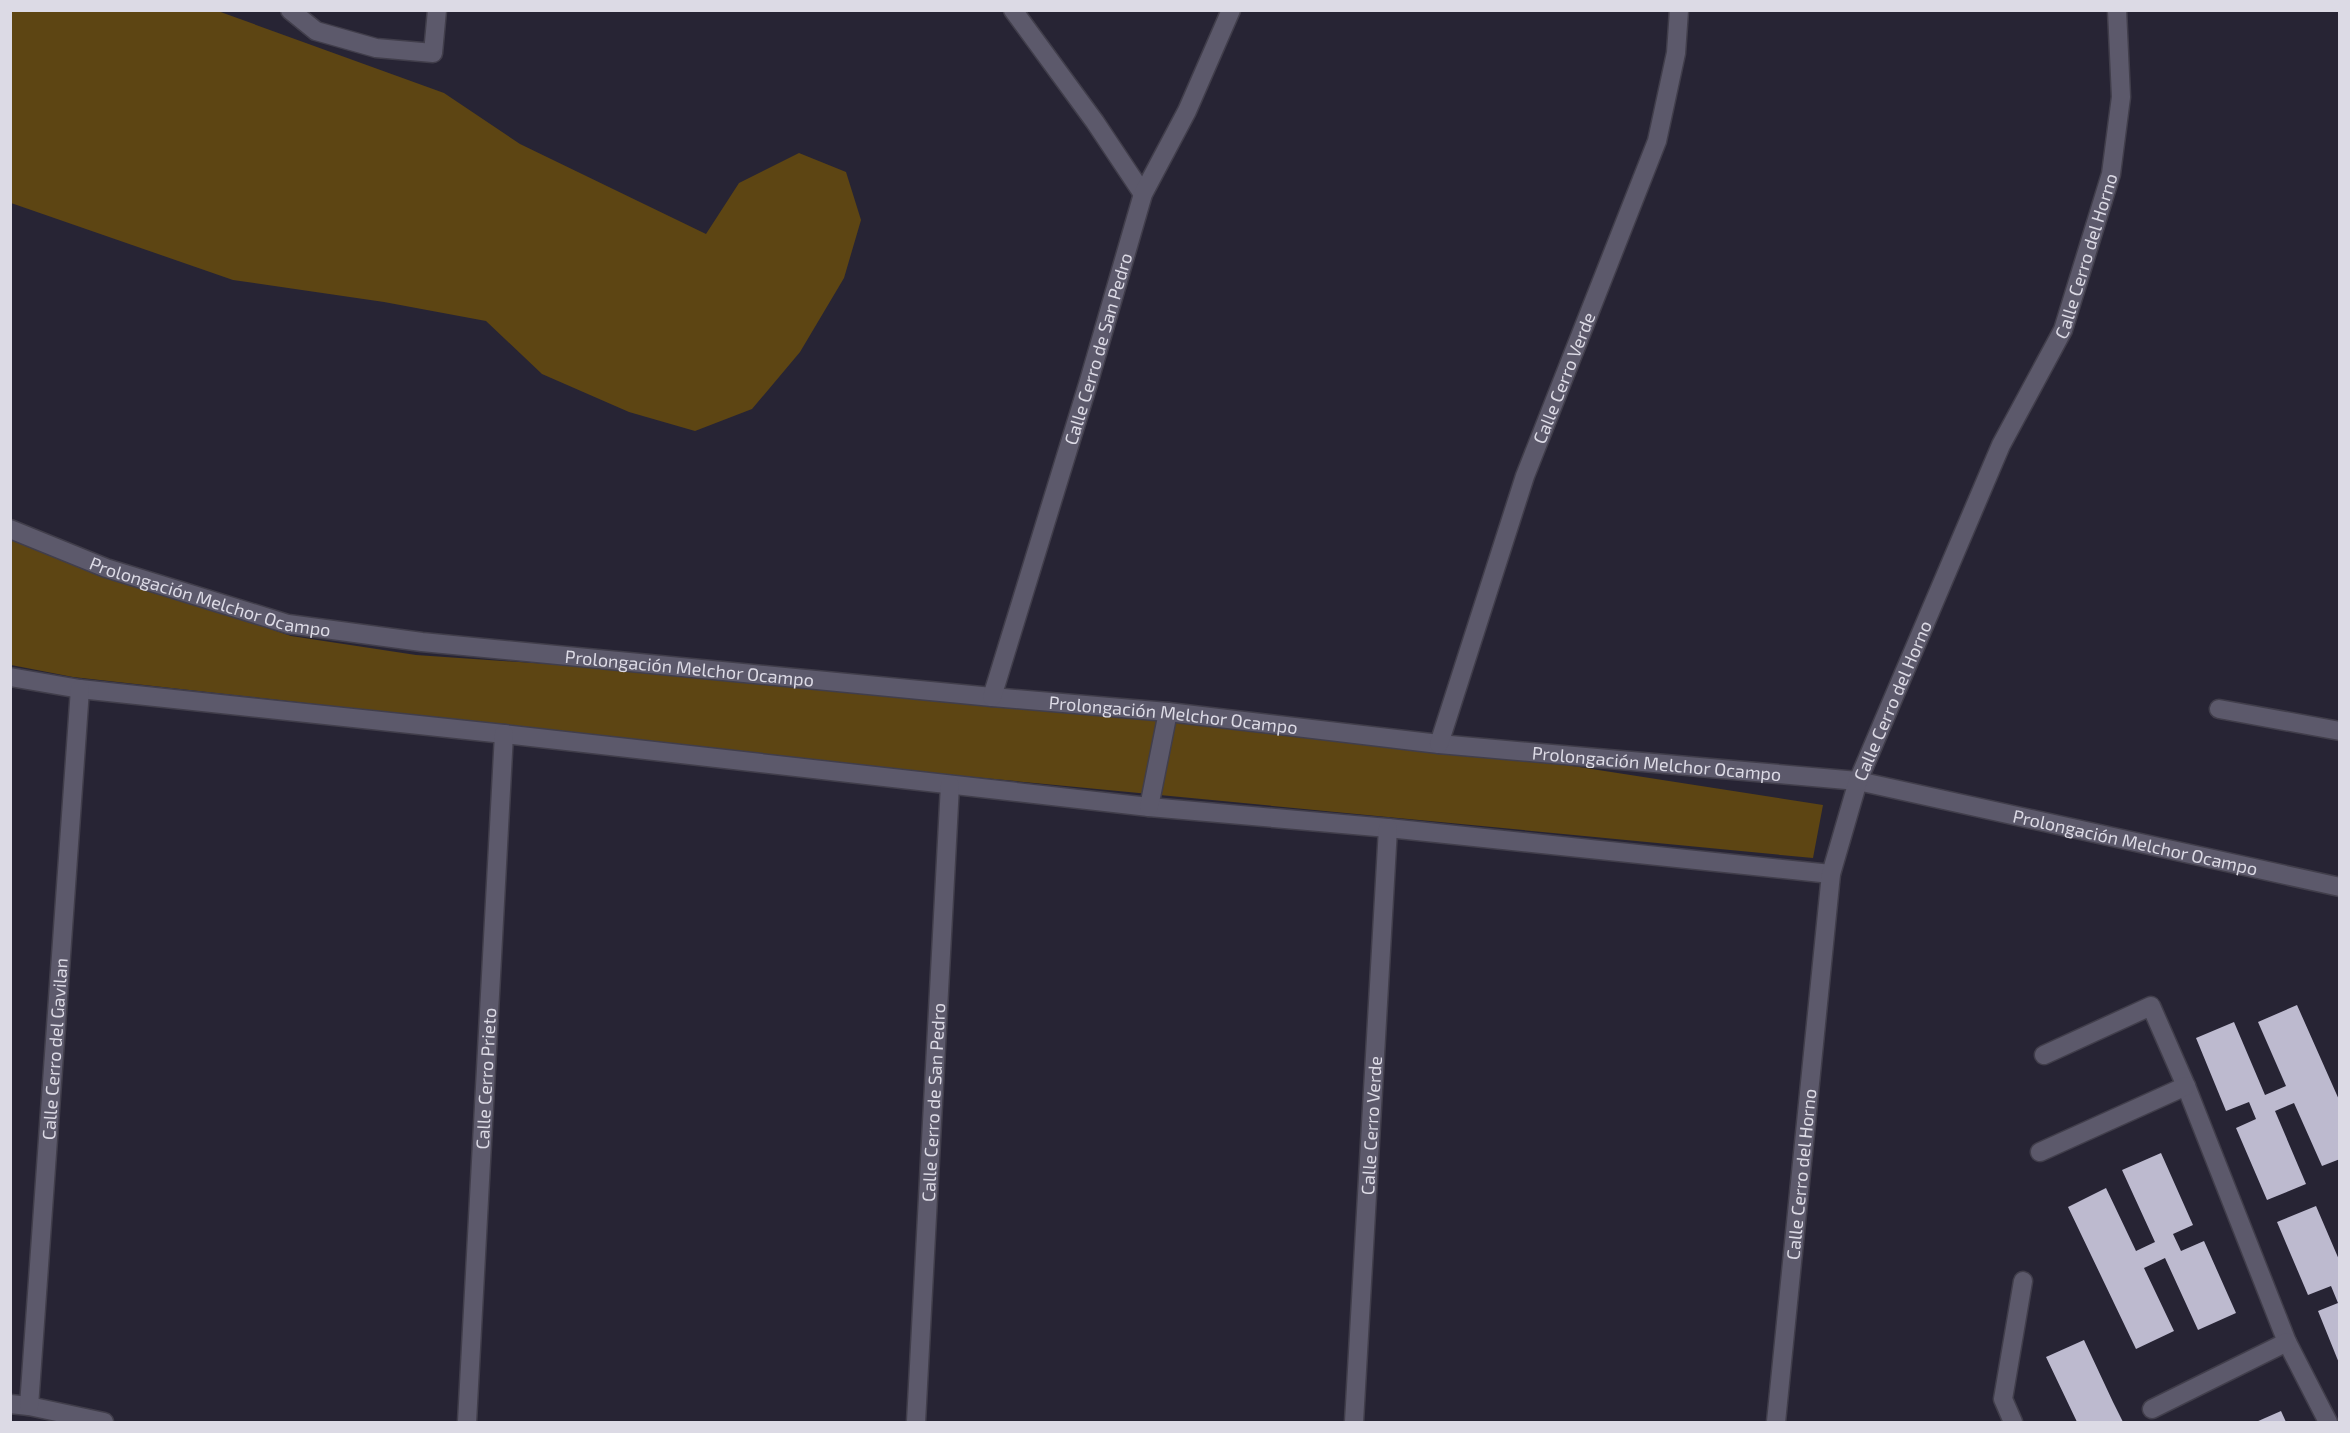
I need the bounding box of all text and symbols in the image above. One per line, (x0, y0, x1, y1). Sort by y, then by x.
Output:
street label: Calle Cerro del Horno (2049, 170, 2122, 343)
street label: Calle Cerro de San Pedro (1059, 250, 1136, 447)
street label: Calle Cerro Verde (1528, 309, 1600, 447)
street label: Prolongación Melchor Ocampo (86, 552, 332, 641)
street label: Calle Cerro del Horno (1848, 617, 1936, 784)
street label: Prolongación Melchor Ocampo (564, 645, 815, 691)
street label: Prolongación Melchor Ocampo (1048, 691, 1299, 738)
street label: Prolongación Melchor Ocampo (1531, 741, 1782, 785)
street label: Prolongación Melchor Ocampo (2011, 804, 2260, 880)
street label: Calle Cerro del Gavilan (37, 957, 72, 1141)
street label: Calle Cerro de San Pedro (917, 1002, 949, 1202)
street label: Calle Cerro Prieto (471, 1007, 500, 1150)
street label: Calle Cerro Verde (1356, 1055, 1386, 1196)
street label: Calle Cerro del Horno (1781, 1088, 1820, 1261)

